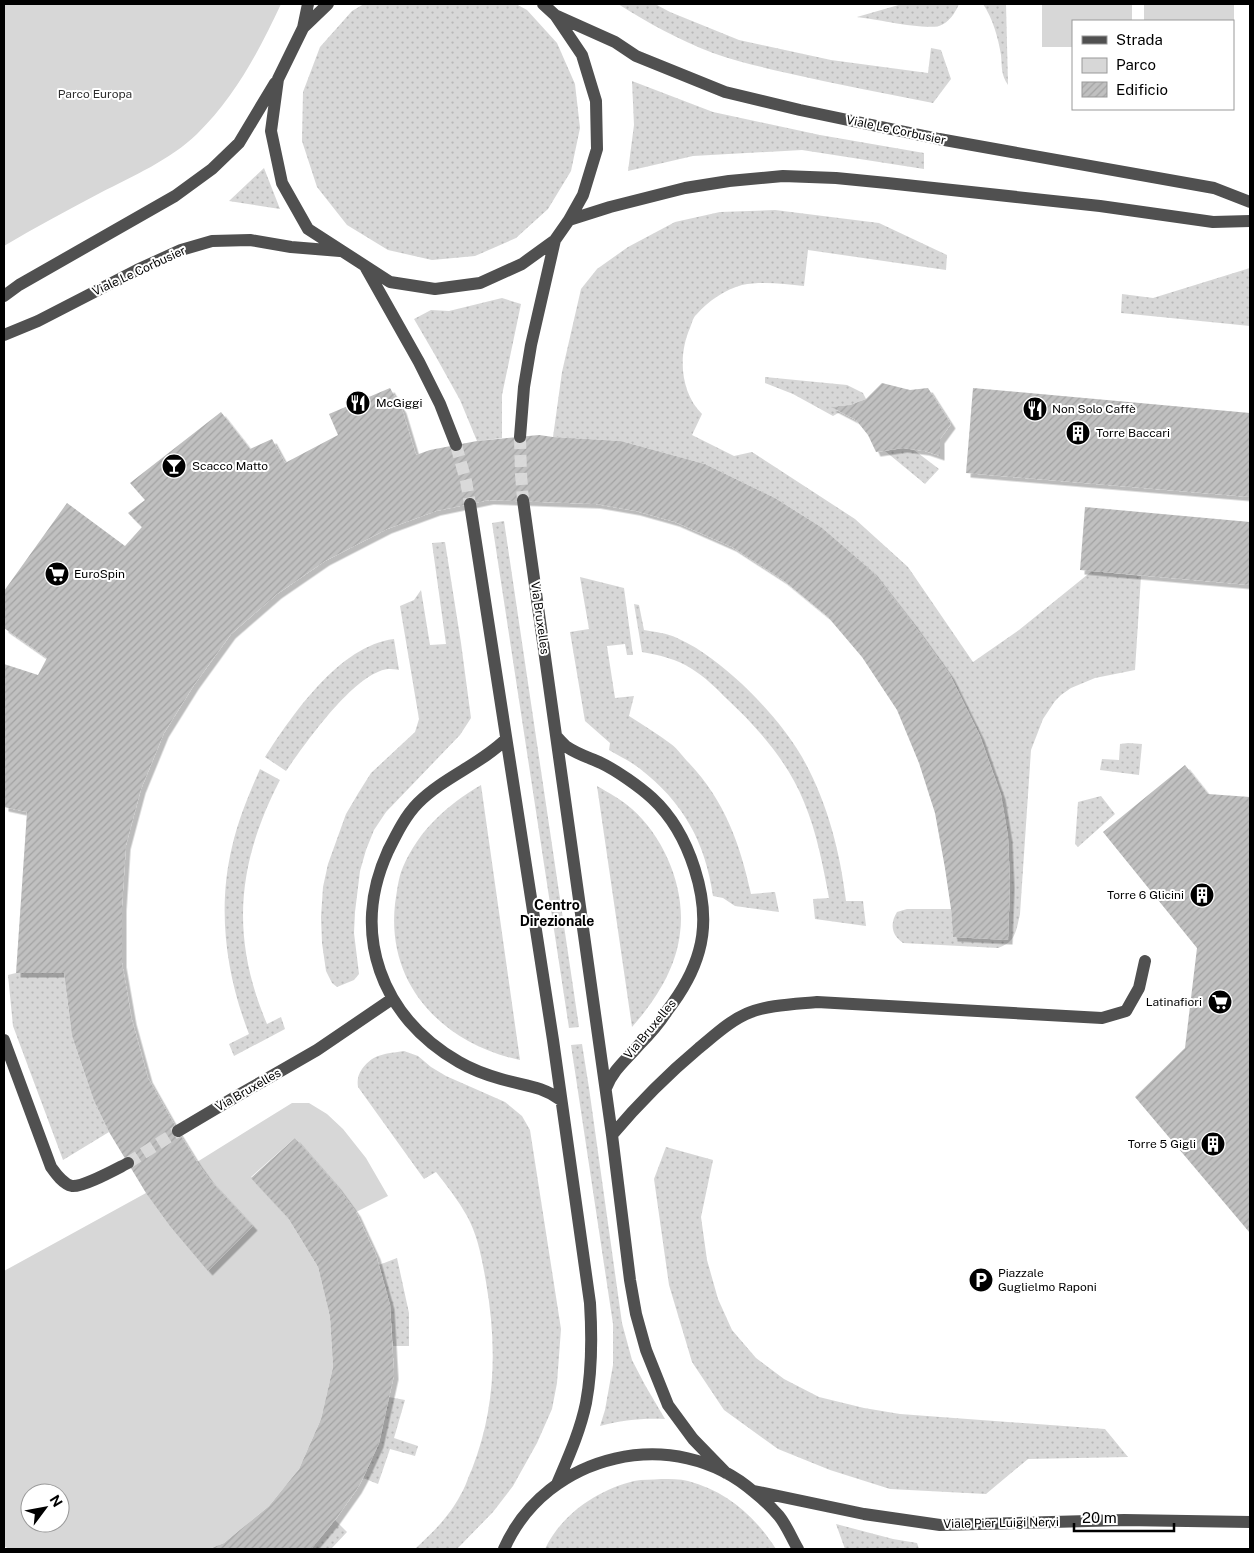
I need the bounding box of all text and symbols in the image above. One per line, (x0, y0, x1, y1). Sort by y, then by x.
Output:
legend (1072, 20, 1234, 110)
text: Strada (1116, 31, 1163, 48)
text: Parco (1116, 56, 1156, 73)
text: Edificio (1116, 81, 1168, 98)
park label: Parco Europa (58, 87, 132, 101)
street label: Viale Le Corbusier (845, 113, 947, 147)
street label: Viale Le Corbusier (90, 243, 188, 299)
restaurant icon: McGiggi (345, 390, 371, 416)
place label: McGiggi (376, 396, 423, 410)
restaurant icon: Non Solo Caffè (1022, 396, 1048, 422)
place label: Non Solo Caffè (1052, 402, 1136, 416)
building icon: Torre Baccari (1065, 420, 1091, 446)
place label: Torre Baccari (1096, 426, 1170, 440)
bar icon: Scacco Matto (161, 453, 187, 479)
place label: Scacco Matto (192, 459, 268, 473)
supermarket icon: EuroSpin (44, 561, 70, 587)
place label: EuroSpin (74, 567, 125, 581)
street label: Via Bruxelles (528, 581, 552, 655)
building icon: Torre 6 Glicini (1189, 882, 1215, 908)
place label: Torre 6 Glicini (1107, 888, 1184, 902)
district label: Centro Direzionale (520, 897, 594, 929)
supermarket icon: Latinafiori (1207, 989, 1233, 1015)
place label: Latinafiori (1146, 995, 1202, 1009)
street label: Via Bruxelles (621, 996, 679, 1062)
street label: Via Bruxelles (213, 1066, 283, 1114)
building icon: Torre 5 Gigli (1200, 1131, 1226, 1157)
place label: Torre 5 Gigli (1128, 1137, 1196, 1151)
place label: Piazzale Guglielmo Raponi (998, 1266, 1097, 1294)
parking icon: Piazzale Guglielmo Raponi (968, 1267, 994, 1293)
north arrow (20, 1483, 70, 1533)
text: N (46, 1492, 66, 1510)
scale bar (1074, 1500, 1174, 1532)
text: 20 m (1082, 1509, 1117, 1526)
street label: Viale Pier Luigi Nervi (943, 1515, 1059, 1531)

